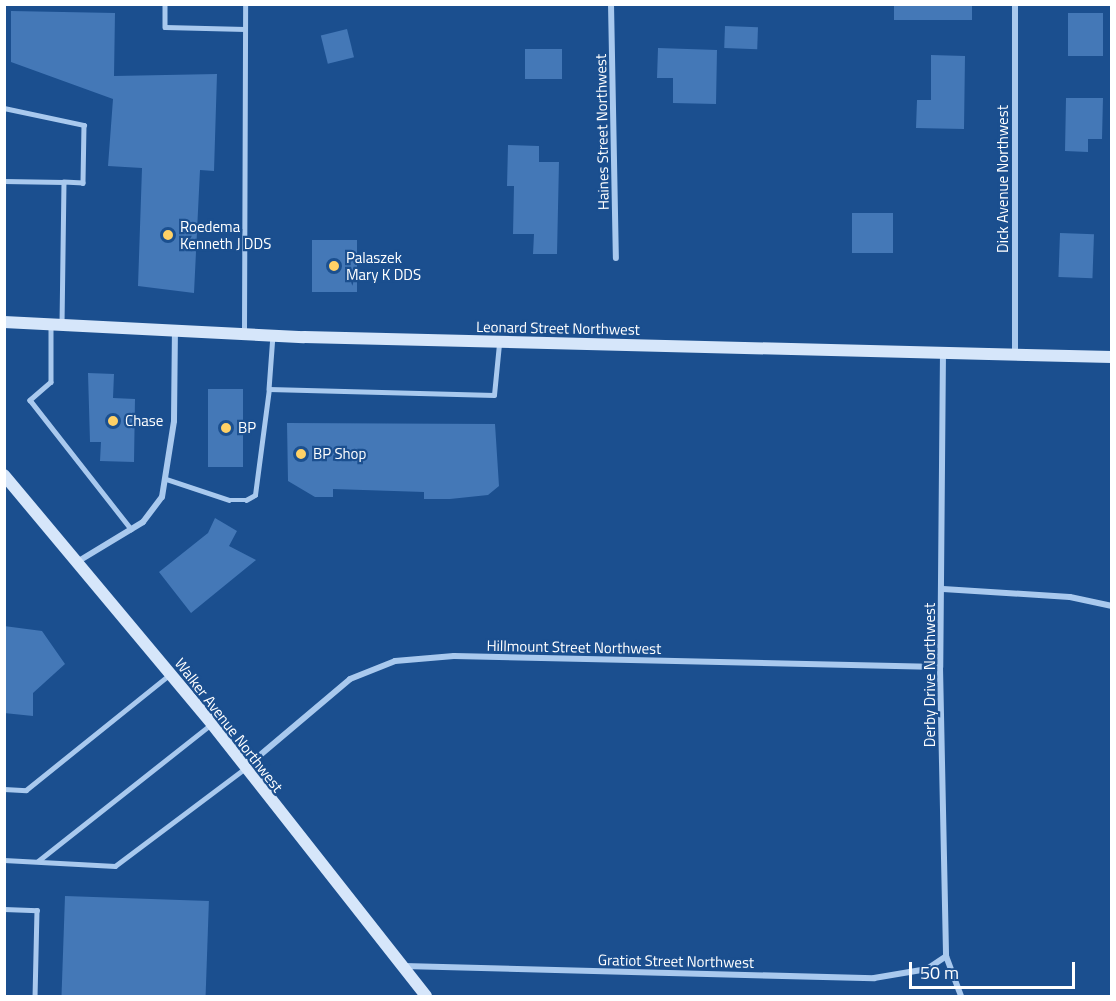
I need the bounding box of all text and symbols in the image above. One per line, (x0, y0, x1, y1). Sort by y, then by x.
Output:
street label: Haines Street Northwest (592, 54, 612, 210)
street label: Dick Avenue Northwest (994, 105, 1012, 253)
place label: Roedema Kenneth J DDS (180, 217, 271, 252)
marker: Roedema Kenneth J DDS (161, 228, 175, 242)
place label: Palaszek Mary K DDS (346, 248, 421, 283)
marker: Palaszek Mary K DDS (327, 259, 341, 273)
street label: Leonard Street Northwest (476, 318, 640, 338)
place label: Chase (125, 412, 163, 430)
marker: Chase (106, 414, 120, 428)
place label: BP (238, 419, 256, 437)
marker: BP (219, 421, 233, 435)
place label: BP Shop (313, 445, 366, 463)
marker: BP Shop (294, 447, 308, 461)
street label: Derby Drive Northwest (921, 603, 939, 747)
street label: Hillmount Street Northwest (486, 636, 662, 658)
street label: Walker Avenue Northwest (171, 654, 287, 796)
scale bar (912, 950, 1078, 988)
street label: Gratiot Street Northwest (598, 951, 754, 971)
text: 50 m (920, 959, 959, 986)

